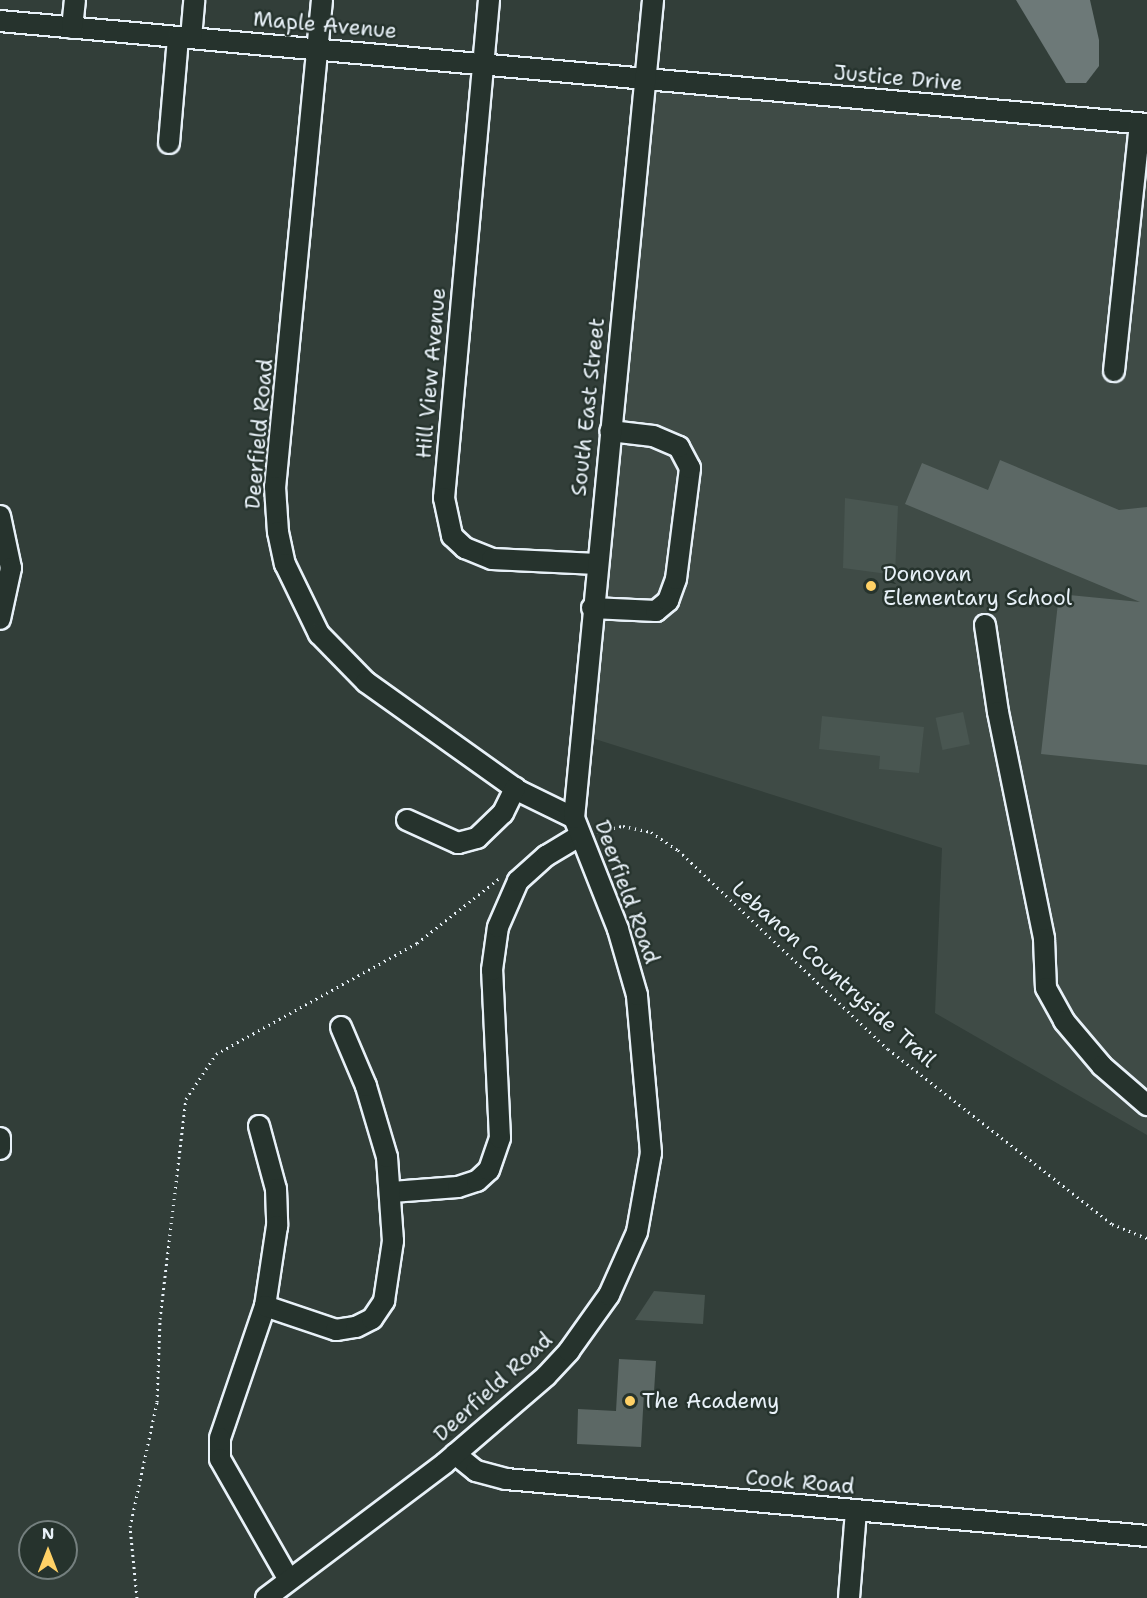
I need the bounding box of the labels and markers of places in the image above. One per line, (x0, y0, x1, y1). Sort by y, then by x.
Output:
place label: Donovan Elementary School (883, 561, 1072, 611)
marker: Donovan Elementary School (864, 579, 878, 593)
place label: The Academy (642, 1388, 779, 1414)
marker: The Academy (623, 1394, 637, 1408)

